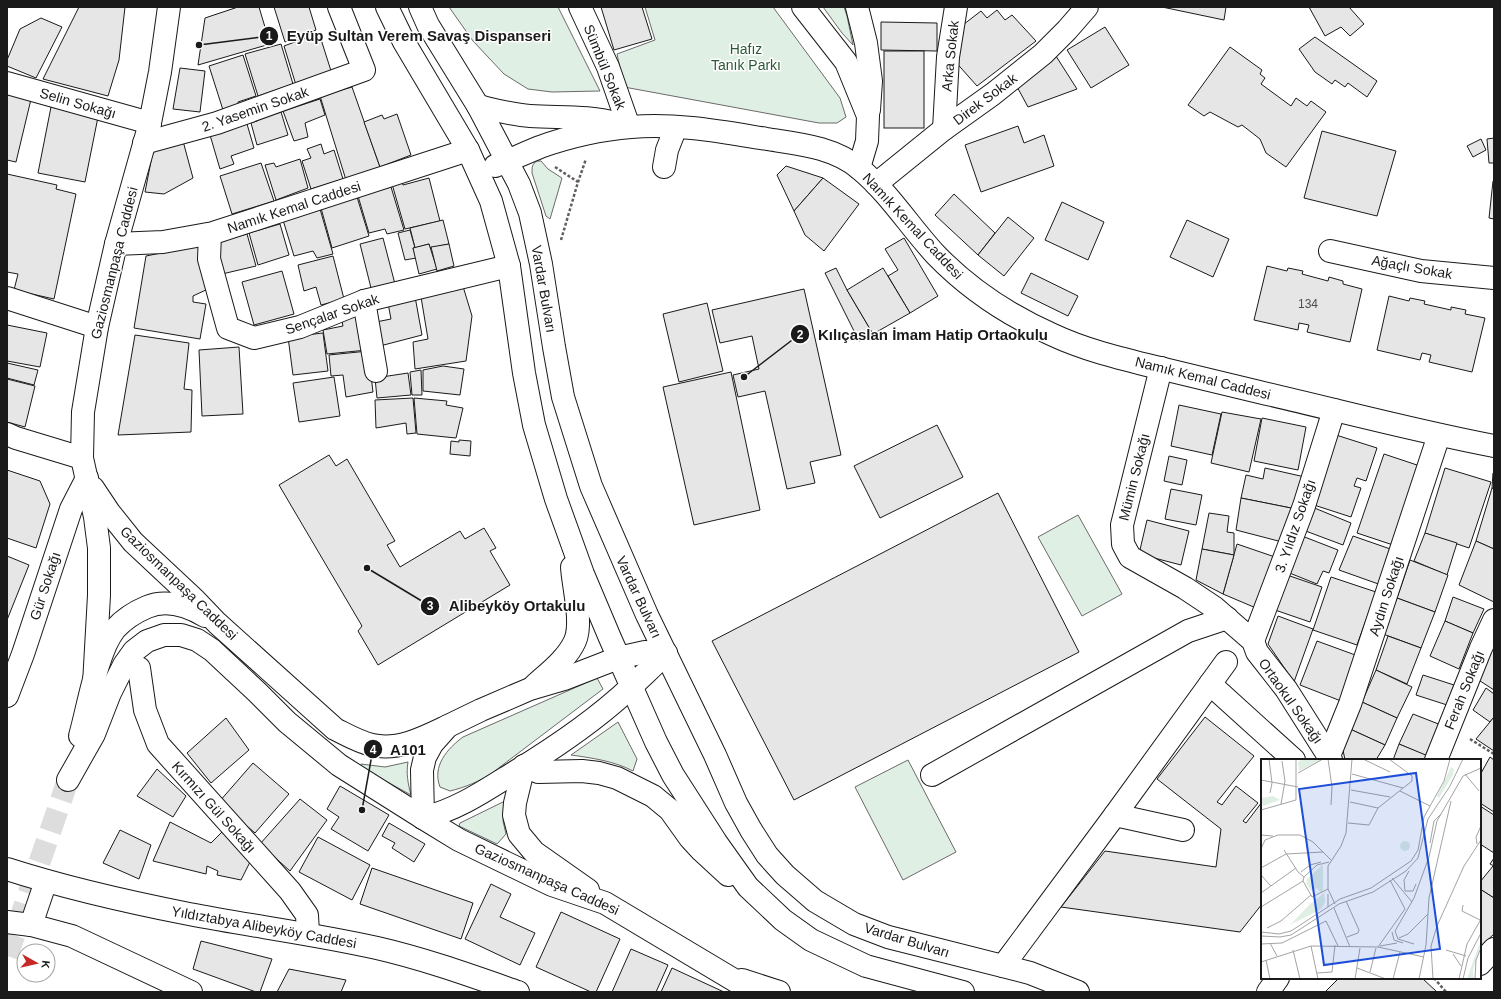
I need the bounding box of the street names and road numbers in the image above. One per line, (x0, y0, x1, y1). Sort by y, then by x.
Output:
street label: Arka Sokak (938, 19, 962, 92)
street label: Sümbül Sokak (581, 22, 630, 113)
street label: Direk Sokak (950, 69, 1021, 128)
street label: 2. Yasemin Sokak (200, 83, 311, 135)
street label: Selin Sokağı (38, 84, 118, 122)
street label: Namık Kemal Caddesi (860, 170, 966, 282)
street label: Namık Kemal Caddesi (225, 178, 363, 236)
street label: Gaziosmanpaşa Caddesi (87, 185, 141, 341)
street label: Vardar Bulvarı (528, 244, 560, 334)
street label: Ağaçlı Sokak (1370, 252, 1455, 282)
street label: Sençalar Sokak (283, 290, 382, 338)
street label: Namık Kemal Caddesi (1133, 353, 1273, 403)
street label: Mümin Sokağı (1115, 432, 1153, 522)
street label: 3. Yıldız Sokağı (1272, 477, 1318, 575)
street label: Gaziosmanpaşa Caddesi (117, 523, 241, 643)
street label: Gür Sokağı (26, 550, 64, 622)
street label: Vardar Bulvarı (613, 554, 665, 640)
street label: Aydın Sokağı (1366, 554, 1406, 638)
street label: Ferah Sokağı (1441, 648, 1487, 732)
street label: Ortaokul Sokağı (1256, 655, 1326, 747)
street label: Kırmızı Gül Sokağı (169, 758, 259, 856)
street label: Gaziosmanpaşa Caddesi (472, 840, 622, 918)
street label: Yıldıztabya Alibeyköy Caddesi (170, 903, 358, 951)
street label: Vardar Bulvarı (862, 919, 952, 961)

